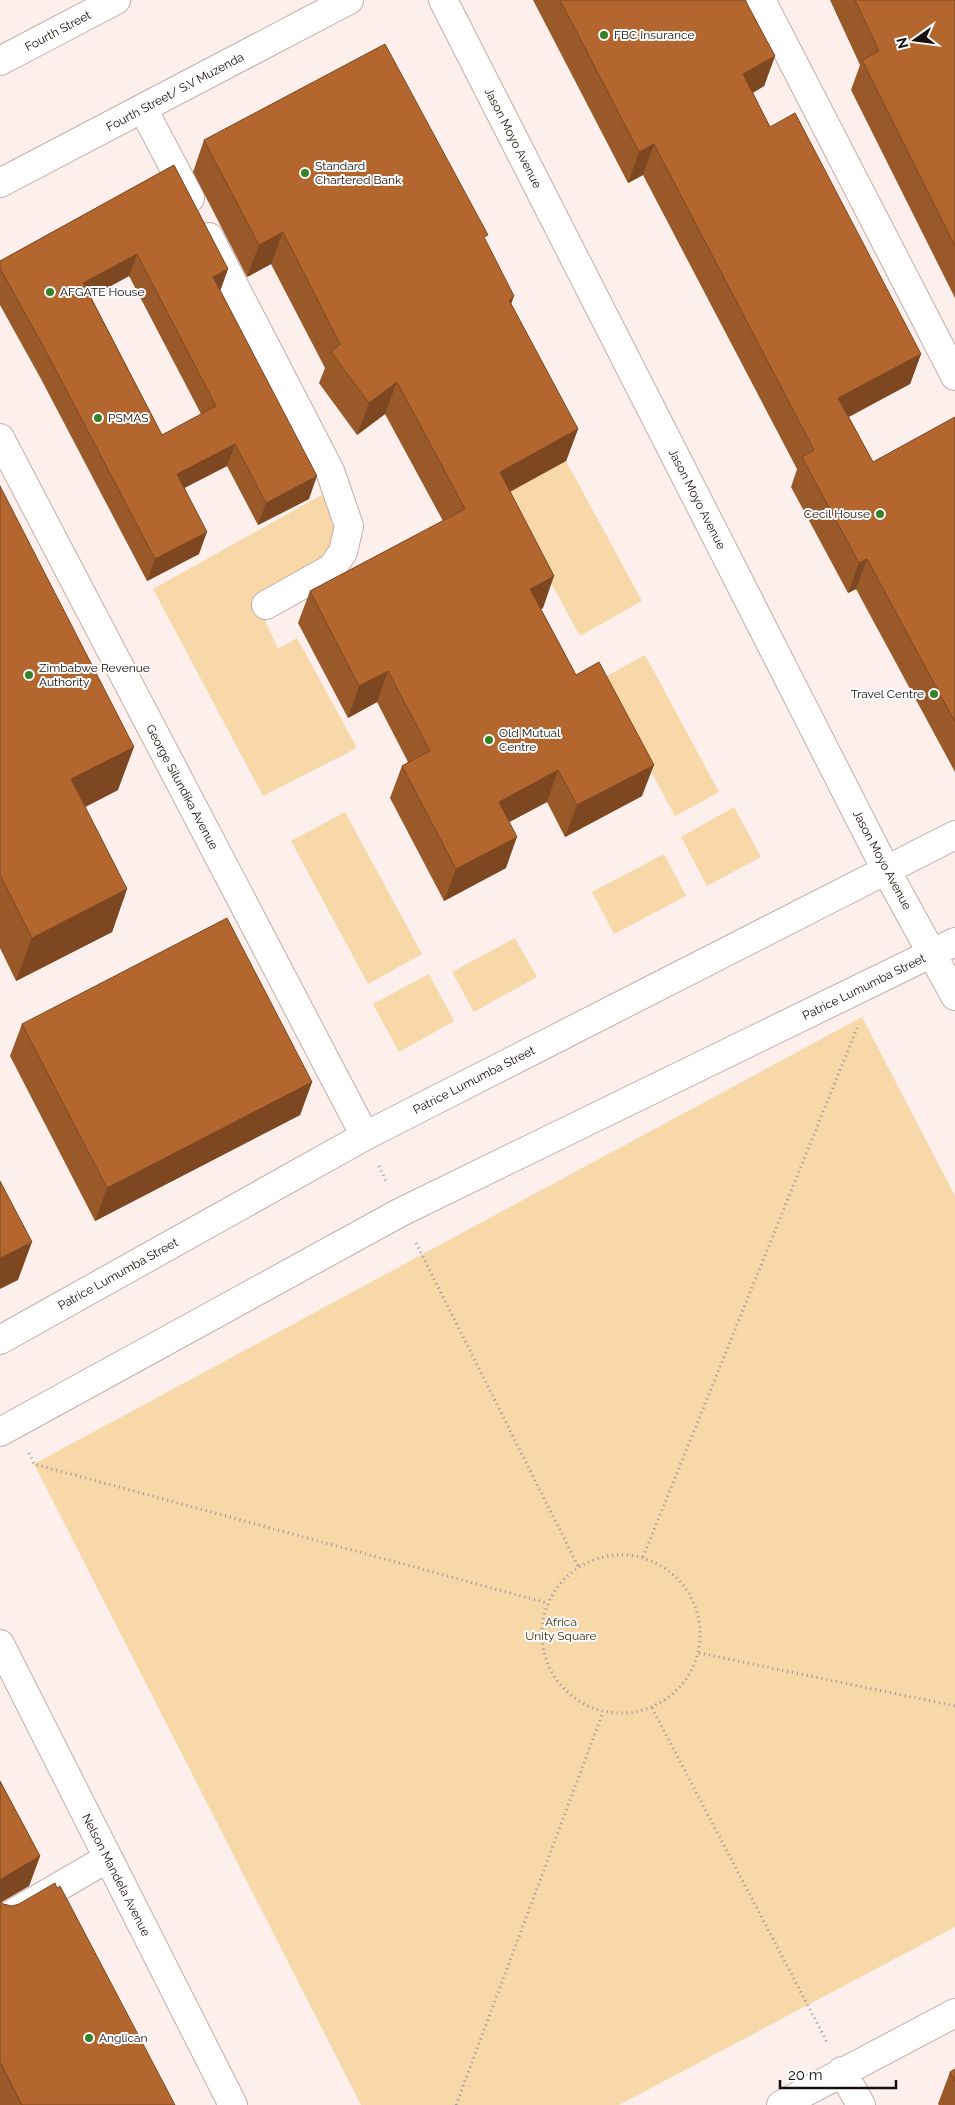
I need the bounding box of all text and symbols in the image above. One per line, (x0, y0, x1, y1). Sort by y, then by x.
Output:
street label: Fourth Street (23, 8, 93, 54)
north arrow (890, 15, 940, 65)
place label: FBC Insurance (614, 28, 695, 42)
marker: FBC Insurance (598, 29, 610, 41)
text: N (893, 36, 911, 50)
street label: Fourth Street/ S.V Muzenda (104, 50, 246, 134)
street label: Jason Moyo Avenue (482, 85, 544, 191)
place label: Standard Chartered Bank (315, 159, 402, 187)
marker: Standard Chartered Bank (299, 167, 311, 179)
place label: AFGATE House (60, 285, 144, 299)
marker: AFGATE House (44, 286, 56, 298)
place label: PSMAS (108, 411, 149, 425)
marker: PSMAS (92, 412, 104, 424)
street label: Jason Moyo Avenue (666, 446, 728, 552)
place label: Cecil House (804, 507, 870, 521)
marker: Cecil House (874, 508, 886, 520)
place label: Zimbabwe Revenue Authority (39, 661, 150, 689)
marker: Zimbabwe Revenue Authority (23, 669, 35, 681)
place label: Travel Centre (851, 687, 924, 701)
marker: Travel Centre (928, 688, 940, 700)
street label: George Silundika Avenue (143, 722, 221, 852)
place label: Old Mutual Centre (499, 726, 561, 754)
marker: Old Mutual Centre (483, 734, 495, 746)
street label: Jason Moyo Avenue (850, 808, 914, 912)
street label: Patrice Lumumba Street (800, 951, 928, 1023)
street label: Patrice Lumumba Street (411, 1043, 537, 1117)
street label: Patrice Lumumba Street (56, 1235, 180, 1313)
park label: Africa Unity Square (525, 1615, 597, 1643)
street label: Nelson Mandela Avenue (79, 1811, 153, 1939)
place label: Anglican (99, 2031, 148, 2045)
marker: Anglican (83, 2032, 95, 2044)
scale bar (780, 2058, 896, 2090)
text: 20 m (788, 2066, 823, 2084)

